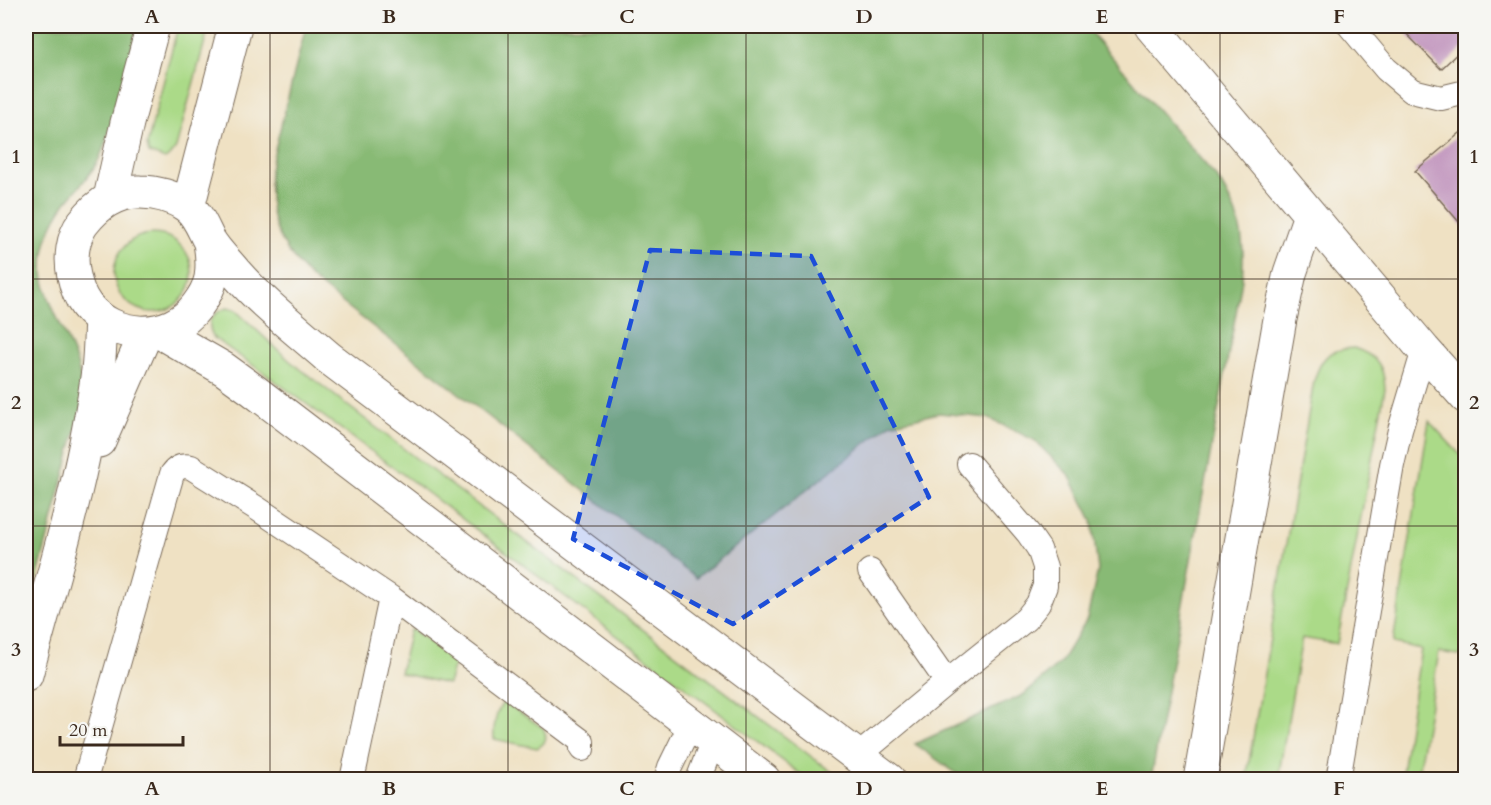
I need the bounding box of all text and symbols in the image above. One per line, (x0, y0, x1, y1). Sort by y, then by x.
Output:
text: A (144, 3, 160, 30)
text: B (382, 3, 396, 30)
text: C (619, 3, 635, 30)
text: D (855, 3, 873, 30)
text: E (1096, 3, 1108, 30)
text: F (1333, 3, 1345, 30)
text: 1 (11, 143, 21, 170)
text: 1 (1469, 143, 1479, 170)
text: 2 (11, 389, 21, 416)
text: 2 (1469, 389, 1479, 416)
text: 3 (11, 636, 21, 663)
text: 3 (1469, 636, 1479, 663)
scale bar (60, 709, 183, 747)
text: 20 m (69, 718, 108, 743)
text: A (144, 775, 160, 802)
text: B (382, 775, 396, 802)
text: C (619, 775, 635, 802)
text: D (855, 775, 873, 802)
text: E (1096, 775, 1108, 802)
text: F (1333, 775, 1345, 802)

